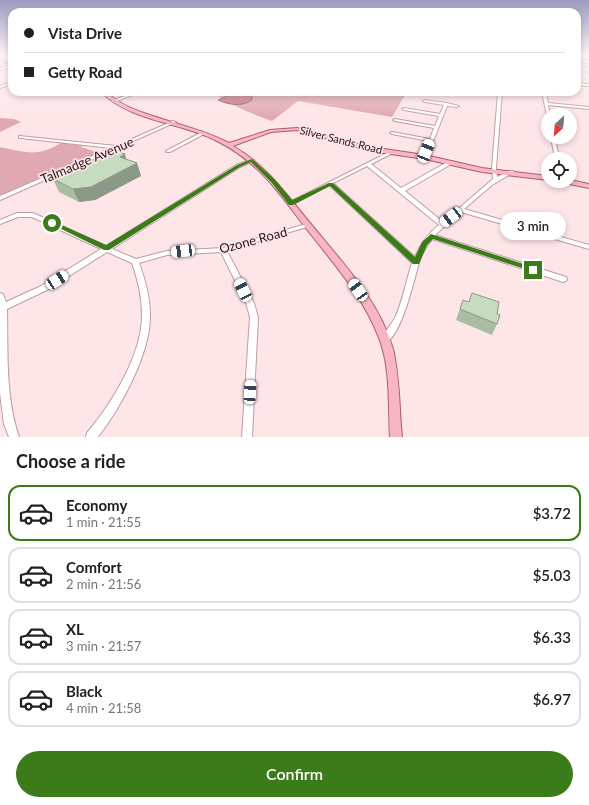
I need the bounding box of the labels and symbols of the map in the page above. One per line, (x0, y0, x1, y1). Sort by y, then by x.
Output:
north arrow (541, 108, 577, 144)
street label: Silver Sands Road (298, 123, 384, 156)
street label: Talmadge Avenue (38, 133, 136, 187)
car (416, 138, 436, 164)
car (438, 205, 464, 229)
callout: 3 min (500, 212, 566, 240)
route start (43, 214, 61, 232)
street label: Ozone Road (217, 223, 289, 257)
car (170, 244, 196, 258)
route end (524, 261, 542, 279)
car (44, 268, 70, 292)
car (232, 277, 254, 303)
car (346, 277, 370, 303)
car (243, 380, 257, 404)

